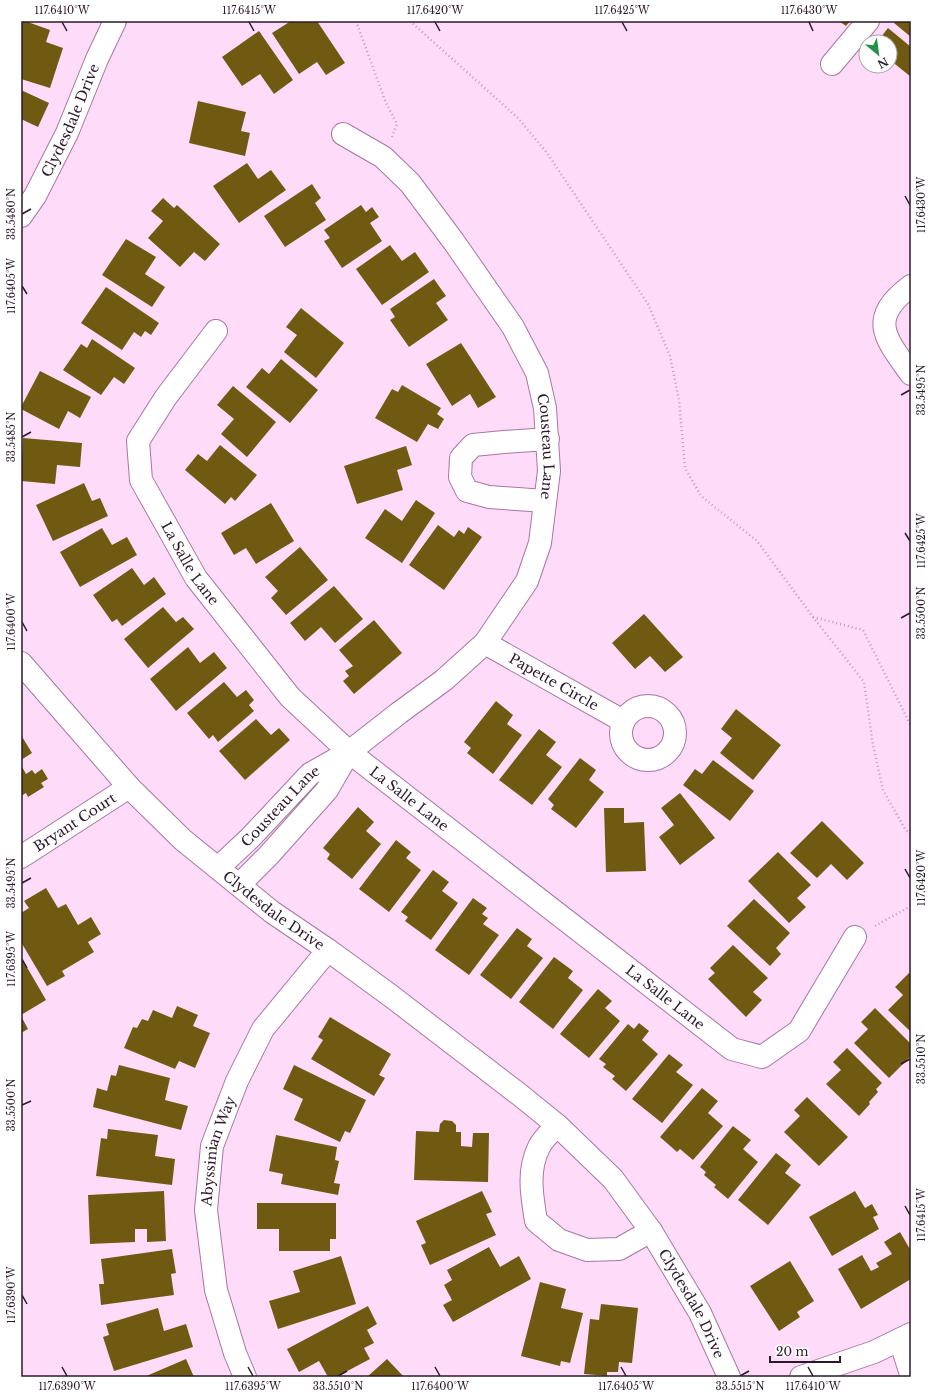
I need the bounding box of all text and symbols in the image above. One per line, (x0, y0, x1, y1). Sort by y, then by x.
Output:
text: 117.6410°W (35, 4, 90, 17)
text: 117.6415°W (222, 4, 276, 17)
text: 117.6420°W (407, 4, 464, 17)
text: 117.6425°W (594, 4, 650, 17)
text: 117.6430°W (781, 4, 838, 17)
north arrow (858, 34, 898, 74)
text: N (874, 54, 891, 72)
street label: Clydesdale Drive (37, 61, 103, 180)
text: 117.6430°W (915, 176, 928, 233)
text: 33.5480°N (5, 188, 18, 240)
text: 117.6405°W (5, 258, 18, 314)
text: 33.5495°N (915, 364, 928, 416)
street label: Cousteau Lane (533, 392, 558, 500)
text: 33.5485°N (5, 412, 18, 462)
text: 117.6425°W (915, 513, 928, 569)
street label: La Salle Lane (157, 519, 223, 609)
text: 33.5500°N (915, 586, 928, 640)
text: 117.6400°W (5, 593, 18, 651)
street label: Papette Circle (506, 649, 602, 714)
street label: Cousteau Lane (237, 761, 323, 851)
street label: La Salle Lane (366, 762, 452, 835)
street label: Bryant Court (30, 788, 120, 856)
text: 117.6420°W (915, 849, 928, 906)
text: 33.5495°N (5, 857, 18, 909)
street label: Clydesdale Drive (219, 867, 328, 954)
text: 117.6395°W (5, 931, 18, 987)
street label: La Salle Lane (622, 961, 709, 1034)
text: 33.5510°N (915, 1034, 928, 1084)
text: 33.5500°N (5, 1078, 18, 1132)
street label: Abyssinian Way (197, 1093, 239, 1208)
text: 117.6415°W (915, 1188, 928, 1242)
street label: Clydesdale Drive (655, 1245, 728, 1361)
text: 117.6390°W (5, 1266, 18, 1324)
scale bar (770, 1338, 840, 1364)
text: 20 m (776, 1344, 808, 1359)
text: 117.6390°W (38, 1380, 96, 1393)
text: 117.6395°W (225, 1380, 281, 1393)
text: 33.5510°N (313, 1380, 363, 1393)
text: 117.6400°W (411, 1380, 469, 1393)
text: 117.6405°W (598, 1380, 654, 1393)
text: 33.5515°N (716, 1380, 764, 1393)
text: 117.6410°W (786, 1380, 841, 1393)

